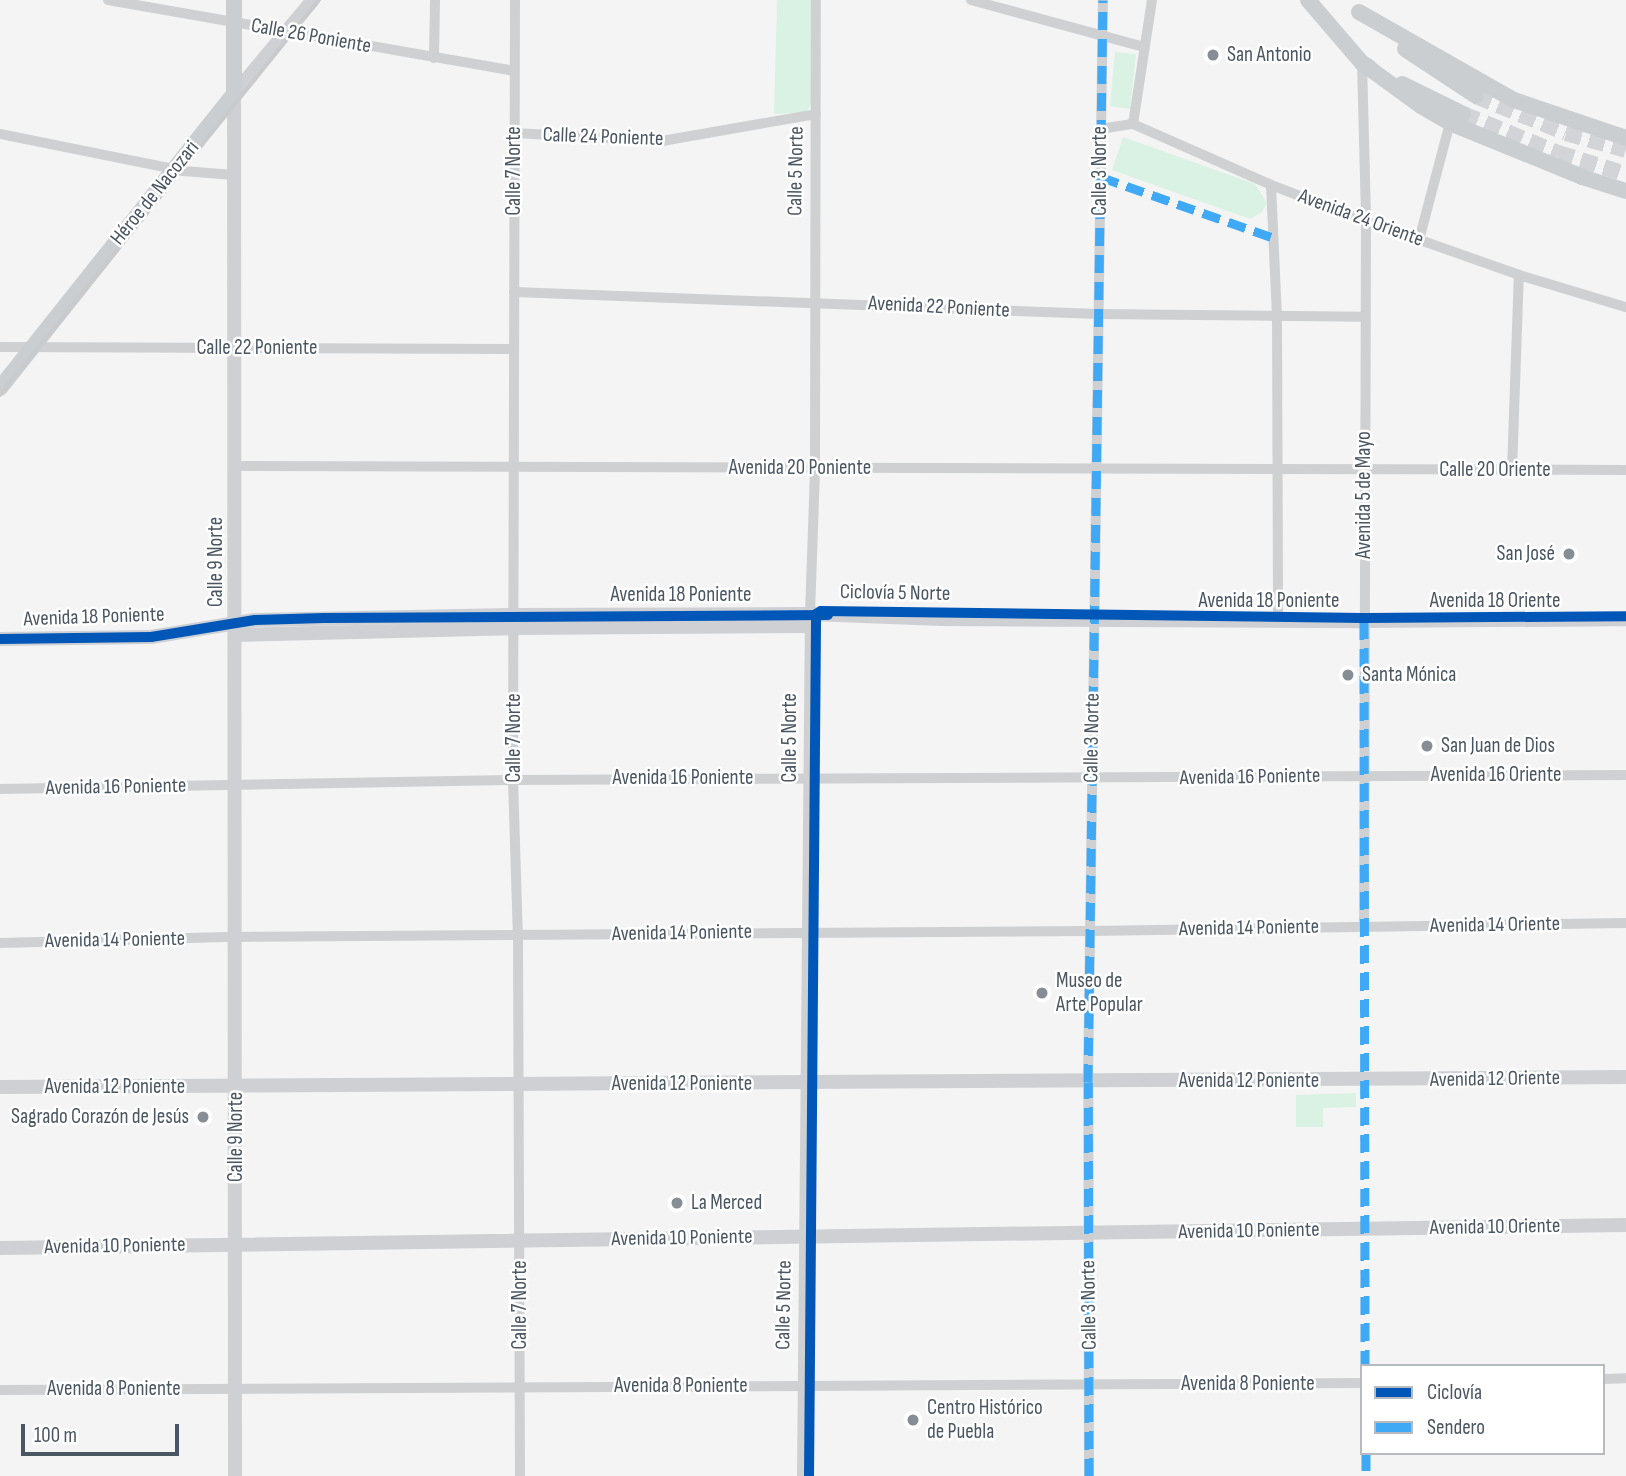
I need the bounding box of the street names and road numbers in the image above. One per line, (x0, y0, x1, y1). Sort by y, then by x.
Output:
street label: Calle 26 Poniente (249, 13, 373, 59)
street label: Calle 24 Poniente (542, 122, 664, 152)
street label: Calle 7 Norte (501, 126, 527, 216)
street label: Calle 5 Norte (783, 126, 809, 216)
street label: Calle 3 Norte (1087, 126, 1113, 216)
street label: Héroe de Nacozari (105, 136, 205, 250)
street label: Avenida 24 Oriente (1295, 184, 1427, 252)
street label: Avenida 22 Poniente (868, 291, 1010, 323)
street label: Calle 22 Poniente (197, 335, 317, 361)
street label: Avenida 5 de Mayo (1351, 431, 1377, 559)
street label: Avenida 20 Poniente (729, 455, 871, 481)
street label: Calle 20 Oriente (1439, 457, 1551, 483)
street label: Calle 9 Norte (203, 517, 229, 607)
street label: Ciclovía 5 Norte (840, 579, 950, 607)
street label: Avenida 18 Poniente (611, 582, 751, 608)
street label: Avenida 18 Poniente (1199, 588, 1339, 614)
street label: Avenida 18 Oriente (1430, 588, 1560, 614)
street label: Avenida 18 Poniente (23, 602, 165, 632)
street label: Calle 7 Norte (501, 693, 527, 783)
street label: Calle 5 Norte (777, 693, 803, 783)
street label: Calle 3 Norte (1079, 693, 1105, 783)
street label: Avenida 16 Oriente (1431, 762, 1561, 788)
street label: Avenida 16 Poniente (1179, 763, 1321, 791)
street label: Avenida 16 Poniente (613, 765, 753, 791)
street label: Avenida 16 Poniente (45, 773, 187, 801)
street label: Avenida 14 Oriente (1430, 911, 1560, 939)
street label: Avenida 14 Poniente (1179, 914, 1319, 942)
street label: Avenida 14 Poniente (612, 919, 752, 947)
street label: Avenida 14 Poniente (45, 926, 185, 954)
street label: Avenida 12 Oriente (1430, 1065, 1560, 1093)
street label: Avenida 12 Poniente (1179, 1068, 1319, 1094)
street label: Avenida 12 Poniente (612, 1071, 752, 1097)
street label: Avenida 12 Poniente (45, 1074, 185, 1100)
street label: Calle 9 Norte (223, 1092, 249, 1182)
street label: Avenida 10 Oriente (1429, 1213, 1561, 1241)
street label: Avenida 10 Poniente (1178, 1217, 1320, 1245)
street label: Avenida 10 Poniente (611, 1224, 753, 1252)
street label: Avenida 10 Poniente (44, 1232, 186, 1260)
street label: Calle 7 Norte (507, 1260, 533, 1350)
street label: Calle 5 Norte (771, 1260, 797, 1350)
street label: Calle 3 Norte (1076, 1260, 1102, 1350)
street label: Avenida 8 Poniente (1181, 1371, 1315, 1397)
street label: Avenida 8 Poniente (614, 1373, 748, 1399)
street label: Avenida 8 Poniente (47, 1376, 181, 1402)

